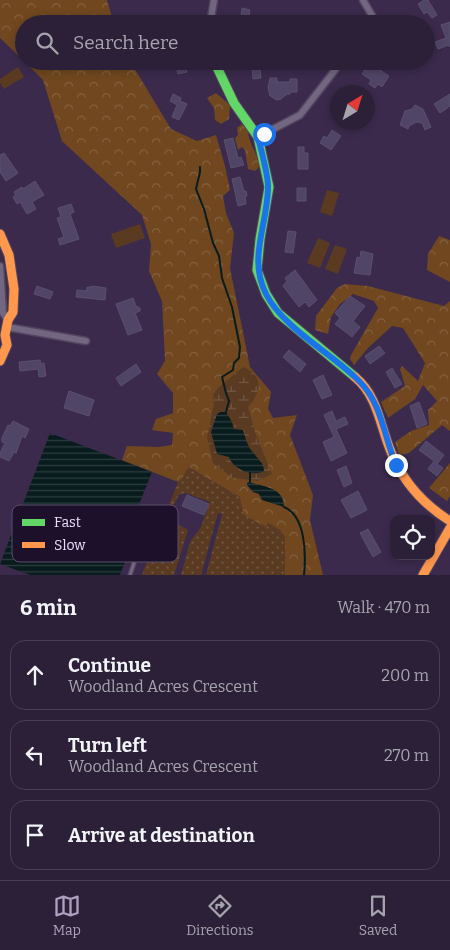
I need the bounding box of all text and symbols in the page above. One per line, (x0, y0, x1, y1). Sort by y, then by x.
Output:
search box (15, 15, 435, 70)
icon: search (33, 29, 61, 57)
text: Search here (73, 31, 178, 54)
north arrow (330, 85, 375, 130)
route start (253, 123, 276, 146)
route end (385, 454, 408, 477)
legend (12, 505, 178, 562)
text: Fast (54, 514, 81, 531)
map controls (390, 515, 435, 560)
button: locate (390, 515, 435, 560)
text: Slow (54, 537, 86, 554)
text: 6 min (20, 595, 76, 621)
text: Walk · 470 m (337, 598, 430, 617)
text: Continue (68, 654, 151, 677)
icon: ahead (21, 661, 49, 689)
text: 200 m (381, 666, 429, 685)
text: Woodland Acres Crescent (68, 677, 258, 696)
text: Turn left (68, 734, 147, 757)
icon: left (21, 741, 49, 769)
text: 270 m (384, 746, 429, 765)
text: Woodland Acres Crescent (68, 757, 258, 776)
icon: arrive (21, 821, 49, 849)
text: Arrive at destination (68, 824, 255, 847)
tab: Map (53, 892, 81, 939)
tab: Directions (186, 892, 254, 939)
tab: Saved (359, 892, 397, 939)

